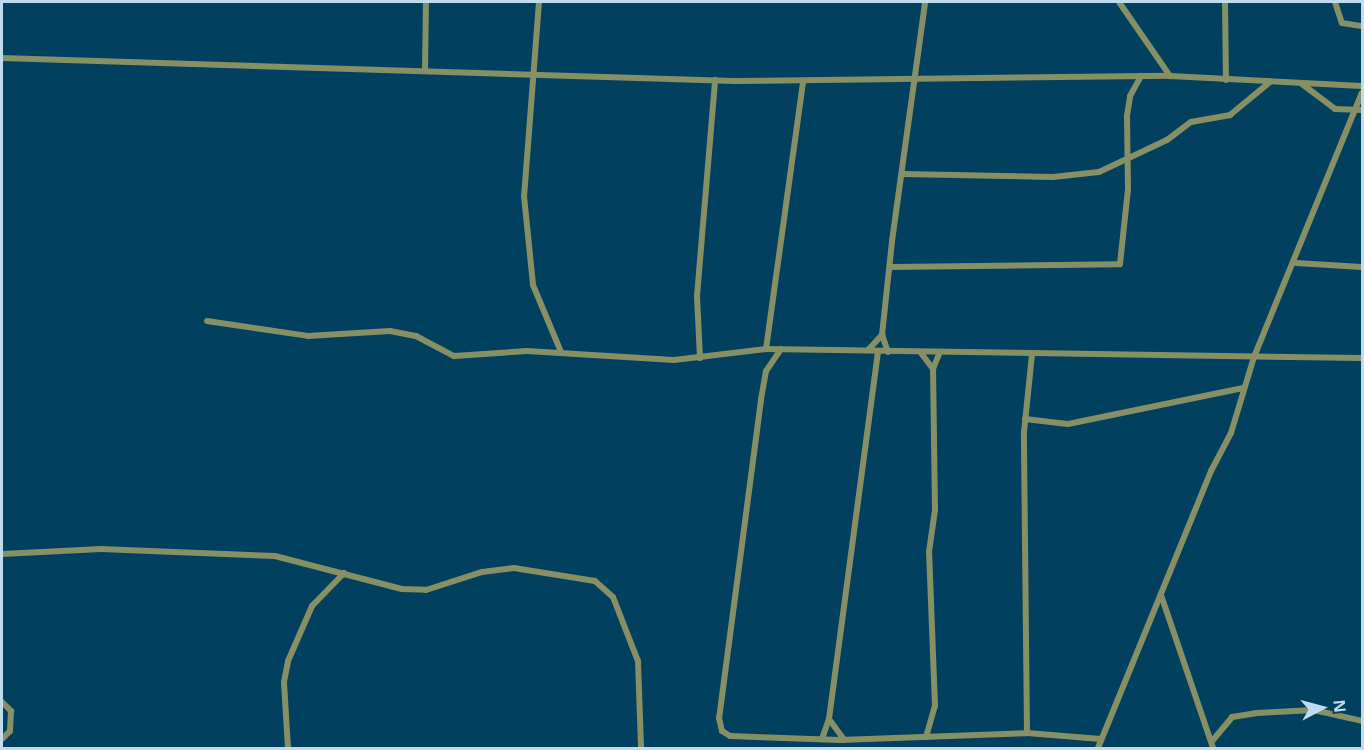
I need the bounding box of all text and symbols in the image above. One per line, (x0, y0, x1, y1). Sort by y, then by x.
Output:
north arrow (1292, 678, 1352, 738)
text: N (1328, 698, 1352, 714)

